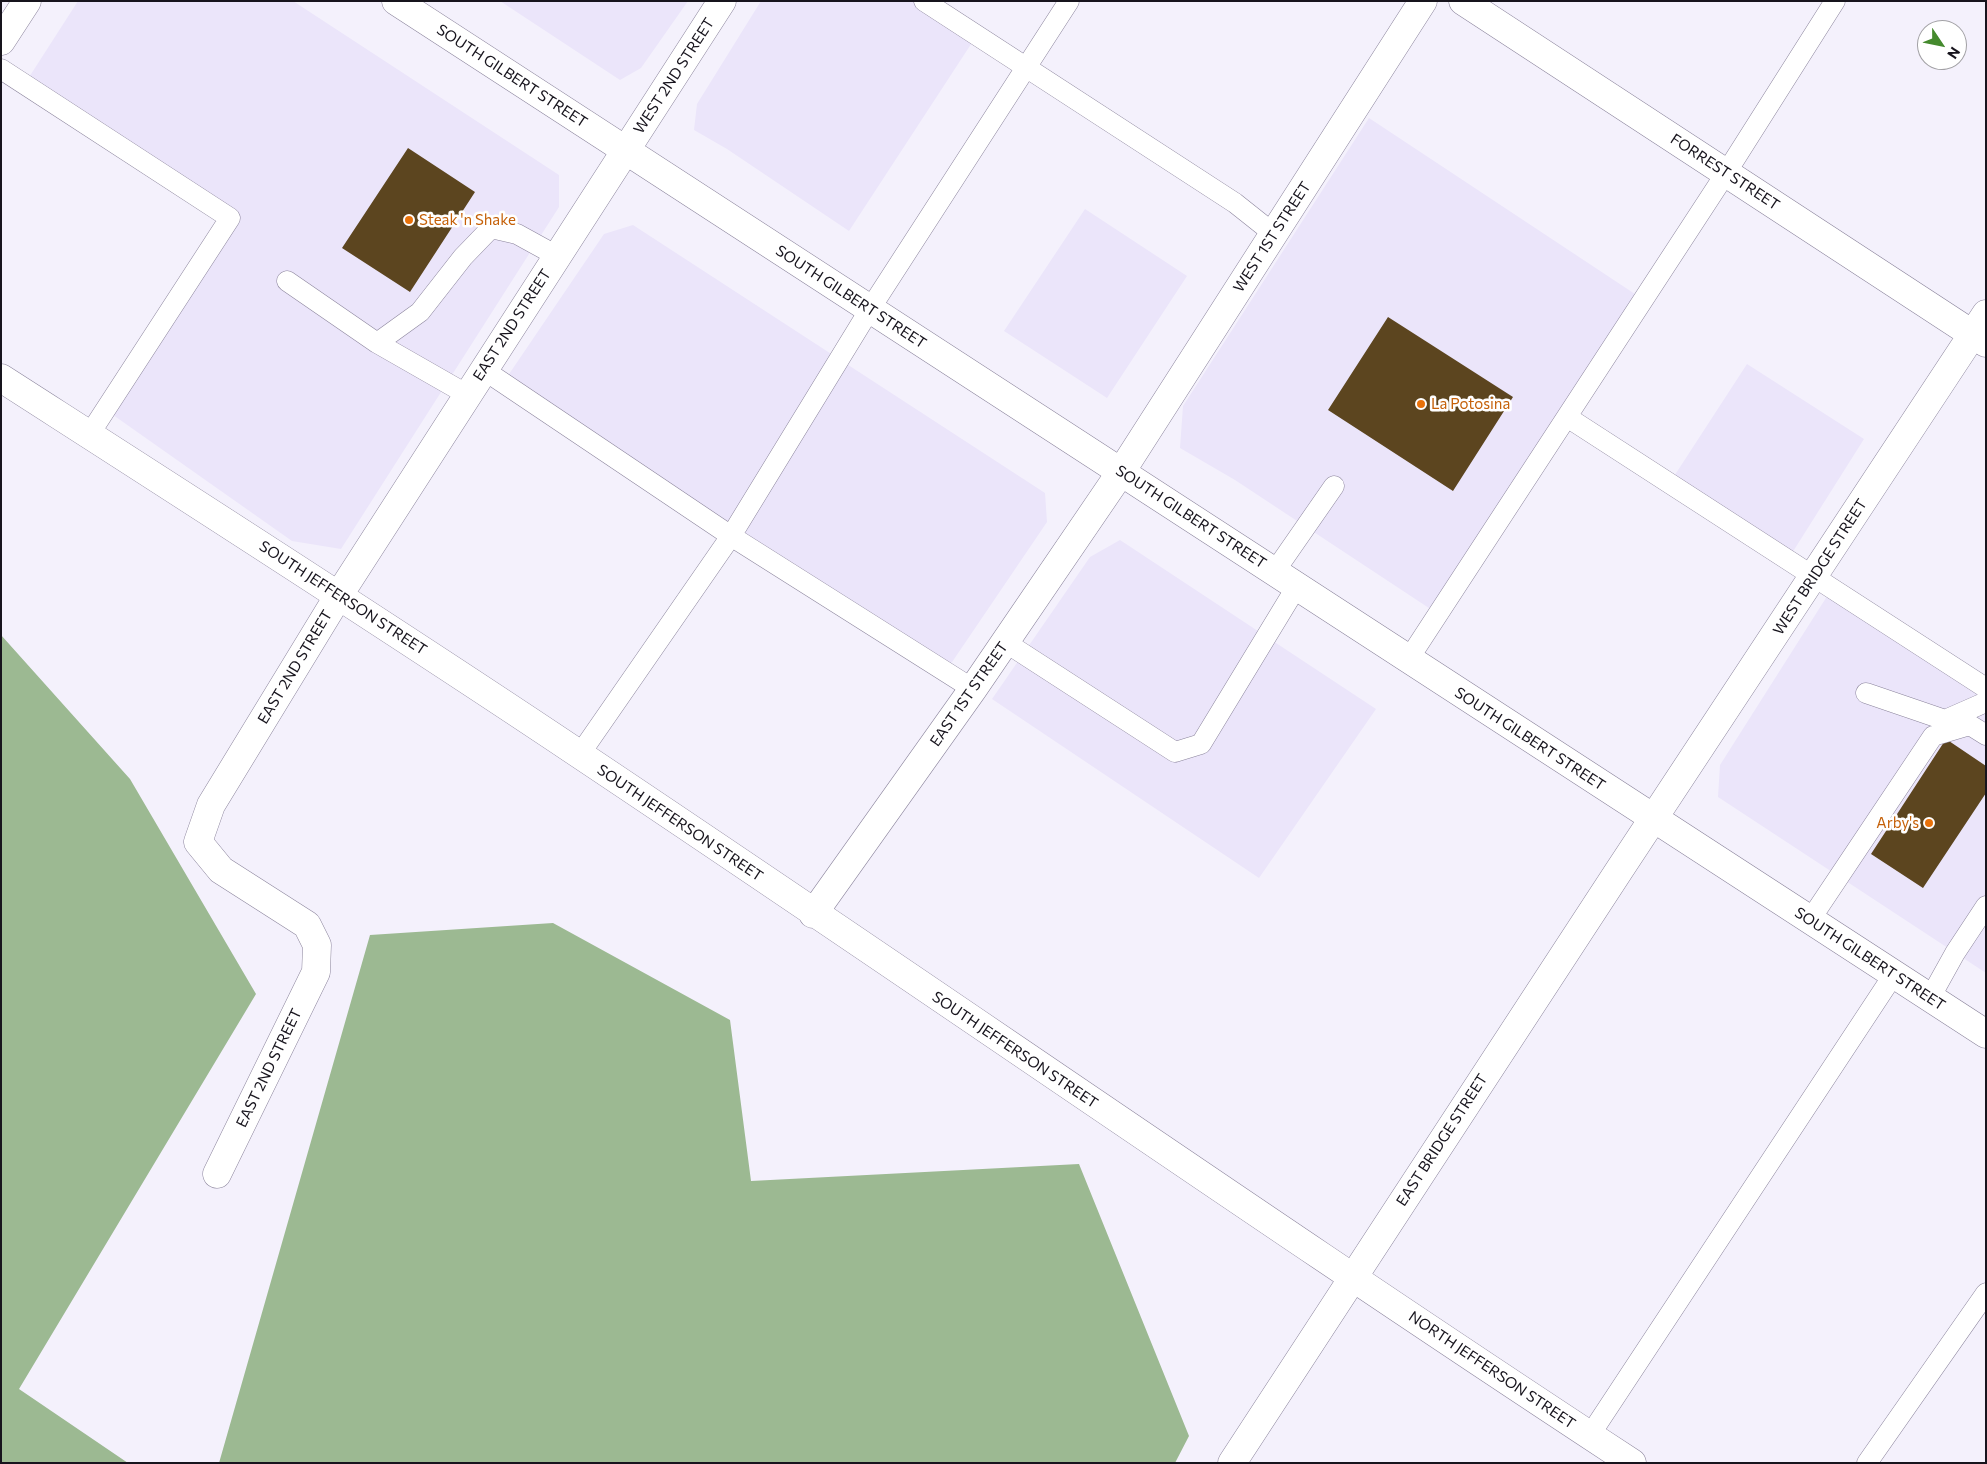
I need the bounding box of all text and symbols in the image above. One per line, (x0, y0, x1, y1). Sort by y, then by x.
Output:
street label: WEST 2ND STREET (630, 15, 718, 137)
north arrow (1917, 20, 1967, 70)
street label: SOUTH GILBERT STREET (433, 21, 591, 131)
text: N (1944, 44, 1964, 62)
street label: FORREST STREET (1667, 130, 1783, 214)
street label: WEST 1ST STREET (1229, 178, 1315, 296)
place label: Steak 'n Shake (419, 211, 516, 229)
marker: Steak 'n Shake (403, 214, 415, 226)
street label: SOUTH GILBERT STREET (772, 242, 930, 352)
street label: EAST 2ND STREET (469, 266, 555, 384)
place label: La Potosina (1431, 395, 1510, 413)
marker: La Potosina (1415, 398, 1427, 410)
street label: SOUTH GILBERT STREET (1112, 462, 1270, 572)
street label: WEST BRIDGE STREET (1769, 496, 1871, 638)
street label: SOUTH JEFFERSON STREET (256, 537, 430, 659)
street label: EAST 2ND STREET (254, 607, 336, 727)
street label: EAST 1ST STREET (926, 638, 1012, 750)
street label: SOUTH GILBERT STREET (1451, 684, 1609, 794)
street label: SOUTH JEFFERSON STREET (594, 761, 766, 885)
place label: Arby's (1876, 814, 1919, 832)
marker: Arby's (1923, 817, 1935, 829)
street label: SOUTH GILBERT STREET (1791, 904, 1949, 1014)
street label: SOUTH JEFFERSON STREET (929, 988, 1101, 1112)
street label: EAST 2ND STREET (233, 1006, 305, 1130)
street label: EAST BRIDGE STREET (1393, 1071, 1491, 1209)
street label: NORTH JEFFERSON STREET (1405, 1307, 1579, 1433)

